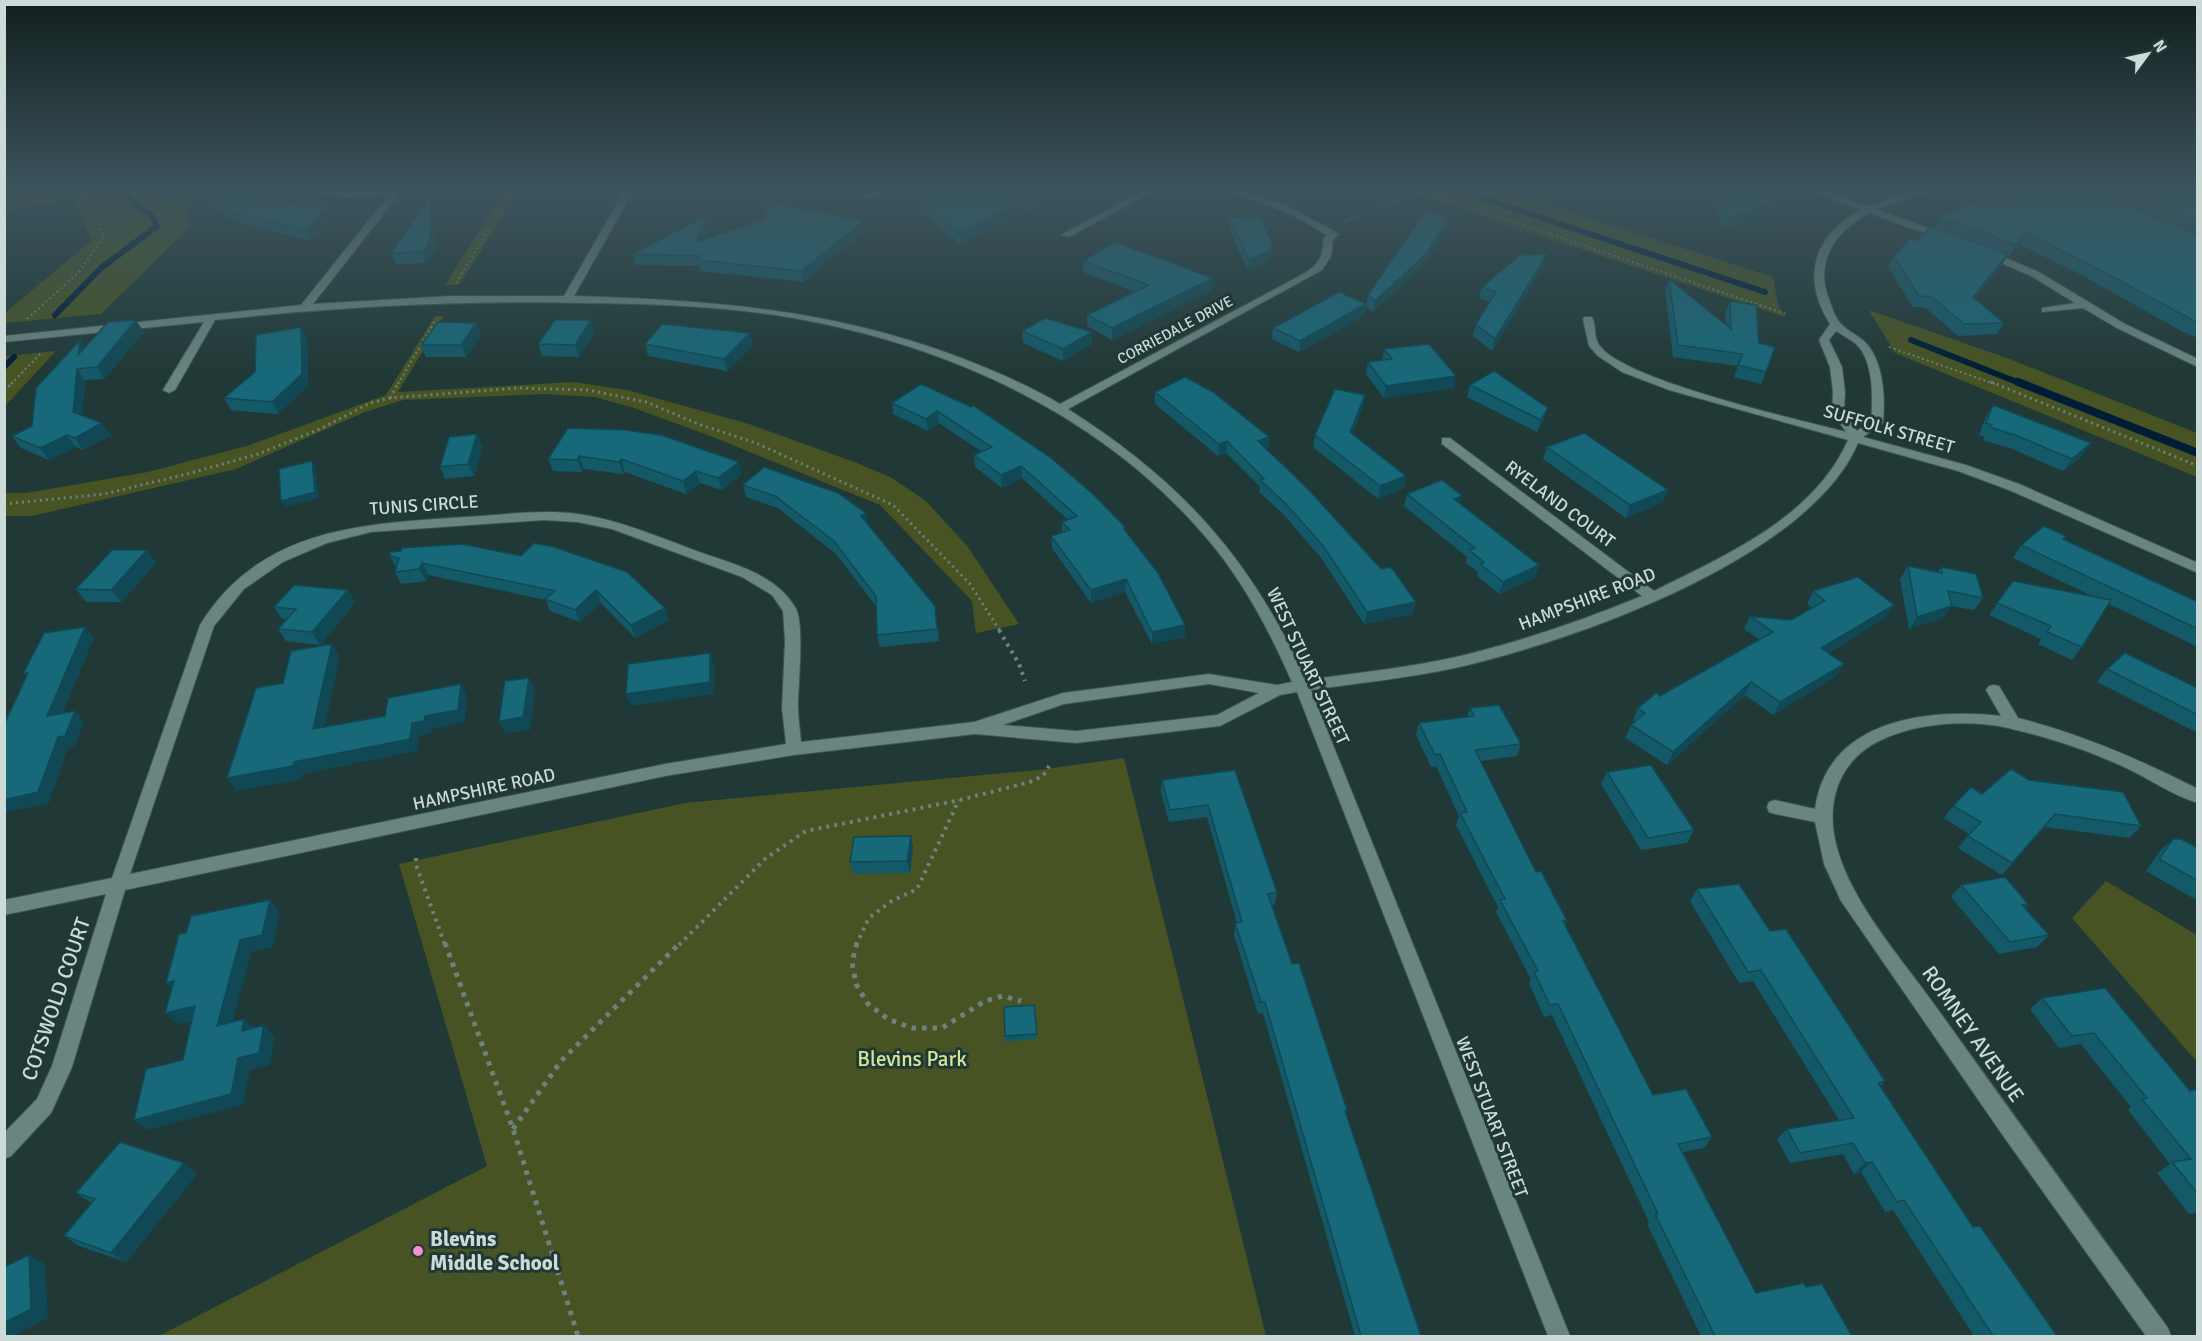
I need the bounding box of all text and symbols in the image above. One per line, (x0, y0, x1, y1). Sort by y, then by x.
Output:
north arrow (2118, 24, 2178, 84)
text: N (2148, 36, 2171, 56)
street label: CORRIEDALE DRIVE (1114, 292, 1236, 368)
street label: SUFFOLK STREET (1821, 400, 1957, 458)
street label: RYELAND COURT (1501, 456, 1619, 553)
street label: TUNIS CIRCLE (369, 490, 479, 520)
street label: HAMPSHIRE ROAD (1515, 563, 1659, 635)
street label: WEST STUART STREET (1262, 584, 1354, 748)
street label: HAMPSHIRE ROAD (411, 763, 557, 815)
street label: COTSWOLD COURT (16, 913, 96, 1084)
street label: ROMNEY AVENUE (1916, 961, 2030, 1107)
street label: WEST STUART STREET (1451, 1033, 1533, 1201)
park label: Blevins Park (857, 1046, 967, 1072)
place label: Blevins Middle School (430, 1226, 560, 1276)
marker: Blevins Middle School (411, 1244, 425, 1258)

